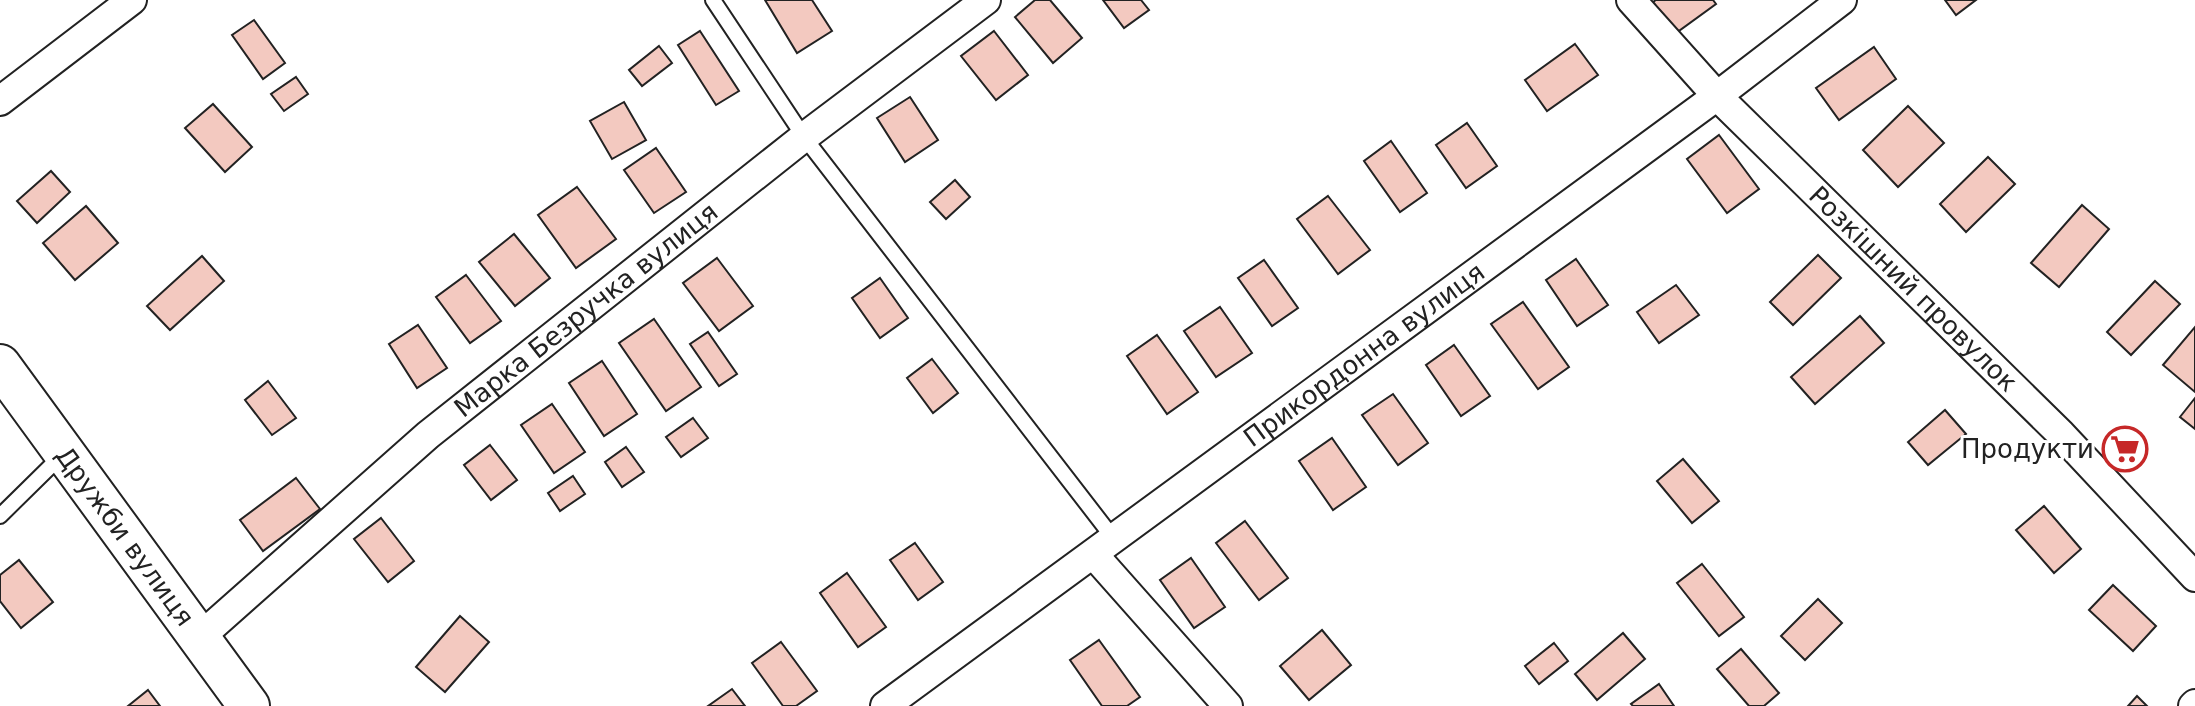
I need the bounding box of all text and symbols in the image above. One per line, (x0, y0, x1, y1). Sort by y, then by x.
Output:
street label: Розкішний провулок (1803, 180, 2024, 398)
street label: Марка Безручка вулиця (448, 197, 723, 423)
street label: Прикордонна вулиця (1238, 257, 1490, 453)
supermarket icon: Продукти (2101, 425, 2149, 473)
place label: Продукти (1961, 434, 2094, 464)
street label: Дружби вулиця (50, 441, 200, 632)

